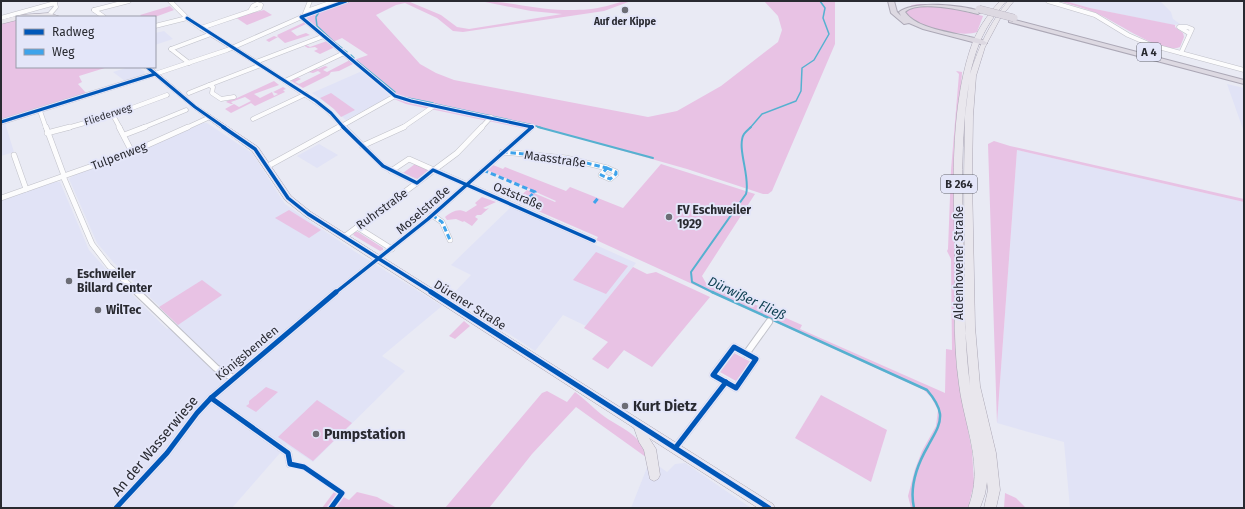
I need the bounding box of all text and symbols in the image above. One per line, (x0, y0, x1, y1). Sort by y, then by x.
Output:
marker: Auf der Kippe (620, 5, 630, 15)
legend (16, 16, 156, 68)
place label: Auf der Kippe (593, 16, 657, 28)
text: Radweg (52, 25, 95, 39)
road number: A 4 (1137, 43, 1161, 61)
text: Weg (52, 45, 75, 59)
street label: Fliederweg (83, 101, 134, 128)
street label: Tulpenweg (89, 139, 149, 173)
street label: Maasstraße (523, 148, 587, 170)
road number: B 264 (941, 175, 977, 193)
street label: Oststraße (491, 179, 545, 213)
street label: Moselstraße (393, 183, 453, 237)
street label: Ruhrstraße (354, 186, 410, 232)
place label: FV Eschweiler 1929 (677, 203, 751, 231)
street label: Aldenhovener Straße (952, 206, 966, 320)
marker: FV Eschweiler 1929 (664, 212, 674, 222)
place label: Eschweiler Billard Center (77, 267, 152, 295)
water label: Dürwißer Fließ (706, 273, 788, 323)
marker: Eschweiler Billard Center (64, 276, 74, 286)
street label: Dürener Straße (431, 277, 509, 333)
place label: WilTec (106, 303, 142, 317)
marker: WilTec (93, 305, 103, 315)
street label: Königsbenden (213, 323, 281, 383)
street label: An der Wasserwiese (108, 392, 202, 500)
place label: Kurt Dietz (633, 398, 697, 415)
marker: Kurt Dietz (620, 401, 630, 411)
place label: Pumpstation (324, 426, 406, 443)
marker: Pumpstation (311, 429, 321, 439)

